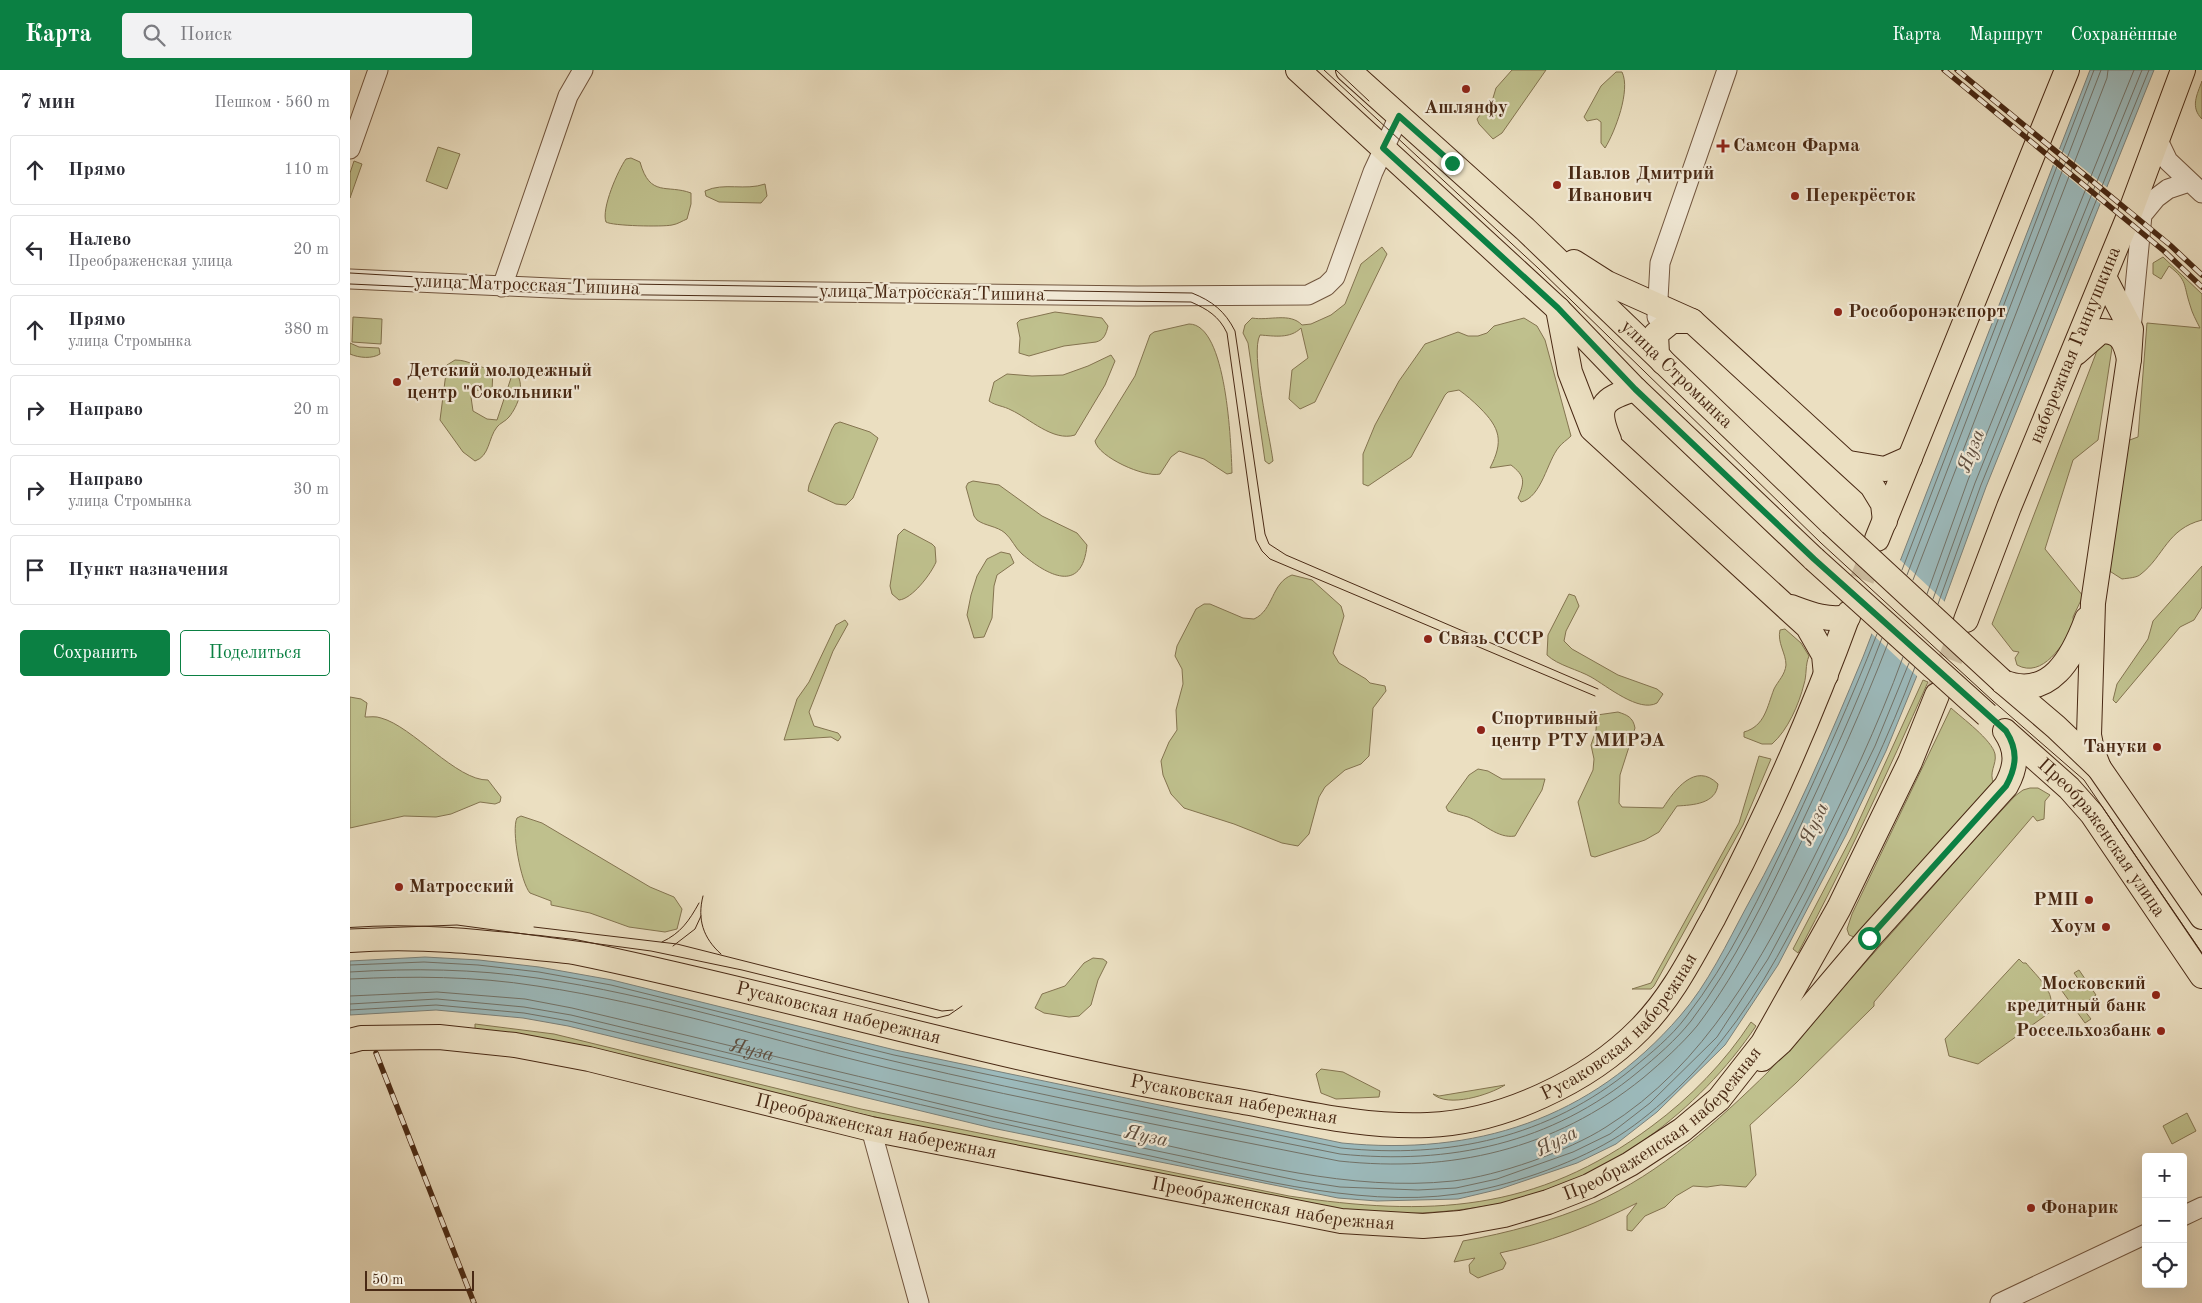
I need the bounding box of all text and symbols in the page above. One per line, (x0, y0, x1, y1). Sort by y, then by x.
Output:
search box (122, 13, 472, 58)
icon: search (140, 21, 168, 49)
text: Карта (25, 23, 92, 47)
text: Поиск (180, 26, 232, 45)
text: Карта (1892, 26, 1941, 44)
text: Маршрут (1969, 26, 2043, 44)
text: Сохранённые (2071, 26, 2177, 44)
marker: Ашлянфу (1460, 83, 1472, 95)
text: 7 мин (20, 92, 75, 113)
text: Пешком · 560 m (214, 95, 330, 111)
place label: Ашлянфу (1424, 99, 1508, 118)
place label: Самсон Фарма (1733, 137, 1860, 156)
marker: Самсон Фарма (1717, 140, 1729, 152)
route end (1441, 152, 1464, 175)
icon: ahead (21, 156, 49, 184)
text: Прямо (68, 161, 126, 180)
text: 110 m (284, 162, 329, 178)
place label: Павлов Дмитрий Иванович (1567, 165, 1714, 206)
marker: Павлов Дмитрий Иванович (1551, 179, 1563, 191)
place label: Перекрёсток (1805, 187, 1916, 206)
marker: Перекрёсток (1789, 190, 1801, 202)
text: Налево (68, 231, 131, 250)
icon: left (21, 236, 49, 264)
text: 20 m (293, 242, 329, 258)
street label: набережная Ганнушкина (2027, 243, 2125, 446)
text: Преображенская улица (68, 254, 233, 270)
street label: улица Матросская Тишина (414, 273, 641, 299)
street label: улица Матросская Тишина (819, 283, 1046, 305)
place label: Рособоронэкспорт (1848, 303, 2006, 322)
marker: Рособоронэкспорт (1832, 306, 1844, 318)
text: Прямо (68, 311, 126, 330)
icon: ahead (21, 316, 49, 344)
street label: улица Стромынка (1617, 317, 1736, 433)
text: 380 m (284, 322, 329, 338)
text: улица Стромынка (68, 334, 192, 350)
place label: Детский молодежный центр "Сокольники" (407, 362, 592, 403)
marker: Детский молодежный центр "Сокольники" (391, 376, 403, 388)
icon: right (21, 396, 49, 424)
text: Направо (68, 401, 143, 420)
text: 20 m (293, 402, 329, 418)
water label: Яуза (1955, 426, 1989, 475)
text: Направо (68, 471, 143, 490)
icon: right (21, 476, 49, 504)
text: 30 m (293, 482, 329, 498)
text: улица Стромынка (68, 494, 192, 510)
icon: arrive (21, 556, 49, 584)
text: Пункт назначения (68, 561, 228, 580)
button: Сохранить (20, 630, 170, 676)
button: Поделиться (180, 630, 330, 676)
place label: Связь СССР (1438, 630, 1544, 649)
marker: Связь СССР (1422, 633, 1434, 645)
place label: Спортивный центр РТУ МИРЭА (1491, 710, 1665, 751)
marker: Спортивный центр РТУ МИРЭА (1475, 724, 1487, 736)
place label: Тануки (2083, 738, 2147, 757)
marker: Тануки (2151, 741, 2163, 753)
street label: Преображенская улица (2034, 755, 2169, 921)
water label: Яуза (1797, 799, 1834, 848)
place label: Матросский (409, 878, 514, 897)
marker: Матросский (393, 881, 405, 893)
place label: РМП (2033, 891, 2079, 910)
marker: РМП (2083, 894, 2095, 906)
place label: Хоум (2050, 918, 2096, 937)
marker: Хоум (2100, 921, 2112, 933)
route start (1858, 927, 1881, 950)
street label: Русаковская набережная (1538, 950, 1701, 1104)
place label: Московский кредитный банк (2007, 975, 2146, 1016)
street label: Русаковская набережная (734, 979, 943, 1048)
marker: Московский кредитный банк (2150, 989, 2162, 1001)
place label: Россельхозбанк (2016, 1022, 2151, 1041)
marker: Россельхозбанк (2155, 1025, 2167, 1037)
water label: Яуза (728, 1036, 776, 1066)
street label: Преображенская набережная (1560, 1043, 1765, 1205)
street label: Русаковская набережная (1128, 1072, 1339, 1128)
street label: Преображенская набережная (753, 1091, 998, 1163)
water label: Яуза (1122, 1123, 1170, 1151)
water label: Яуза (1533, 1123, 1582, 1161)
map controls (2142, 1153, 2187, 1288)
button: + (2142, 1153, 2187, 1198)
street label: Преображенская набережная (1150, 1175, 1395, 1234)
button: − (2142, 1198, 2187, 1243)
place label: Фонарик (2041, 1199, 2118, 1218)
marker: Фонарик (2025, 1202, 2037, 1214)
button: locate (2142, 1243, 2187, 1288)
scale bar (365, 1268, 474, 1291)
text: 50 m (372, 1273, 403, 1287)

